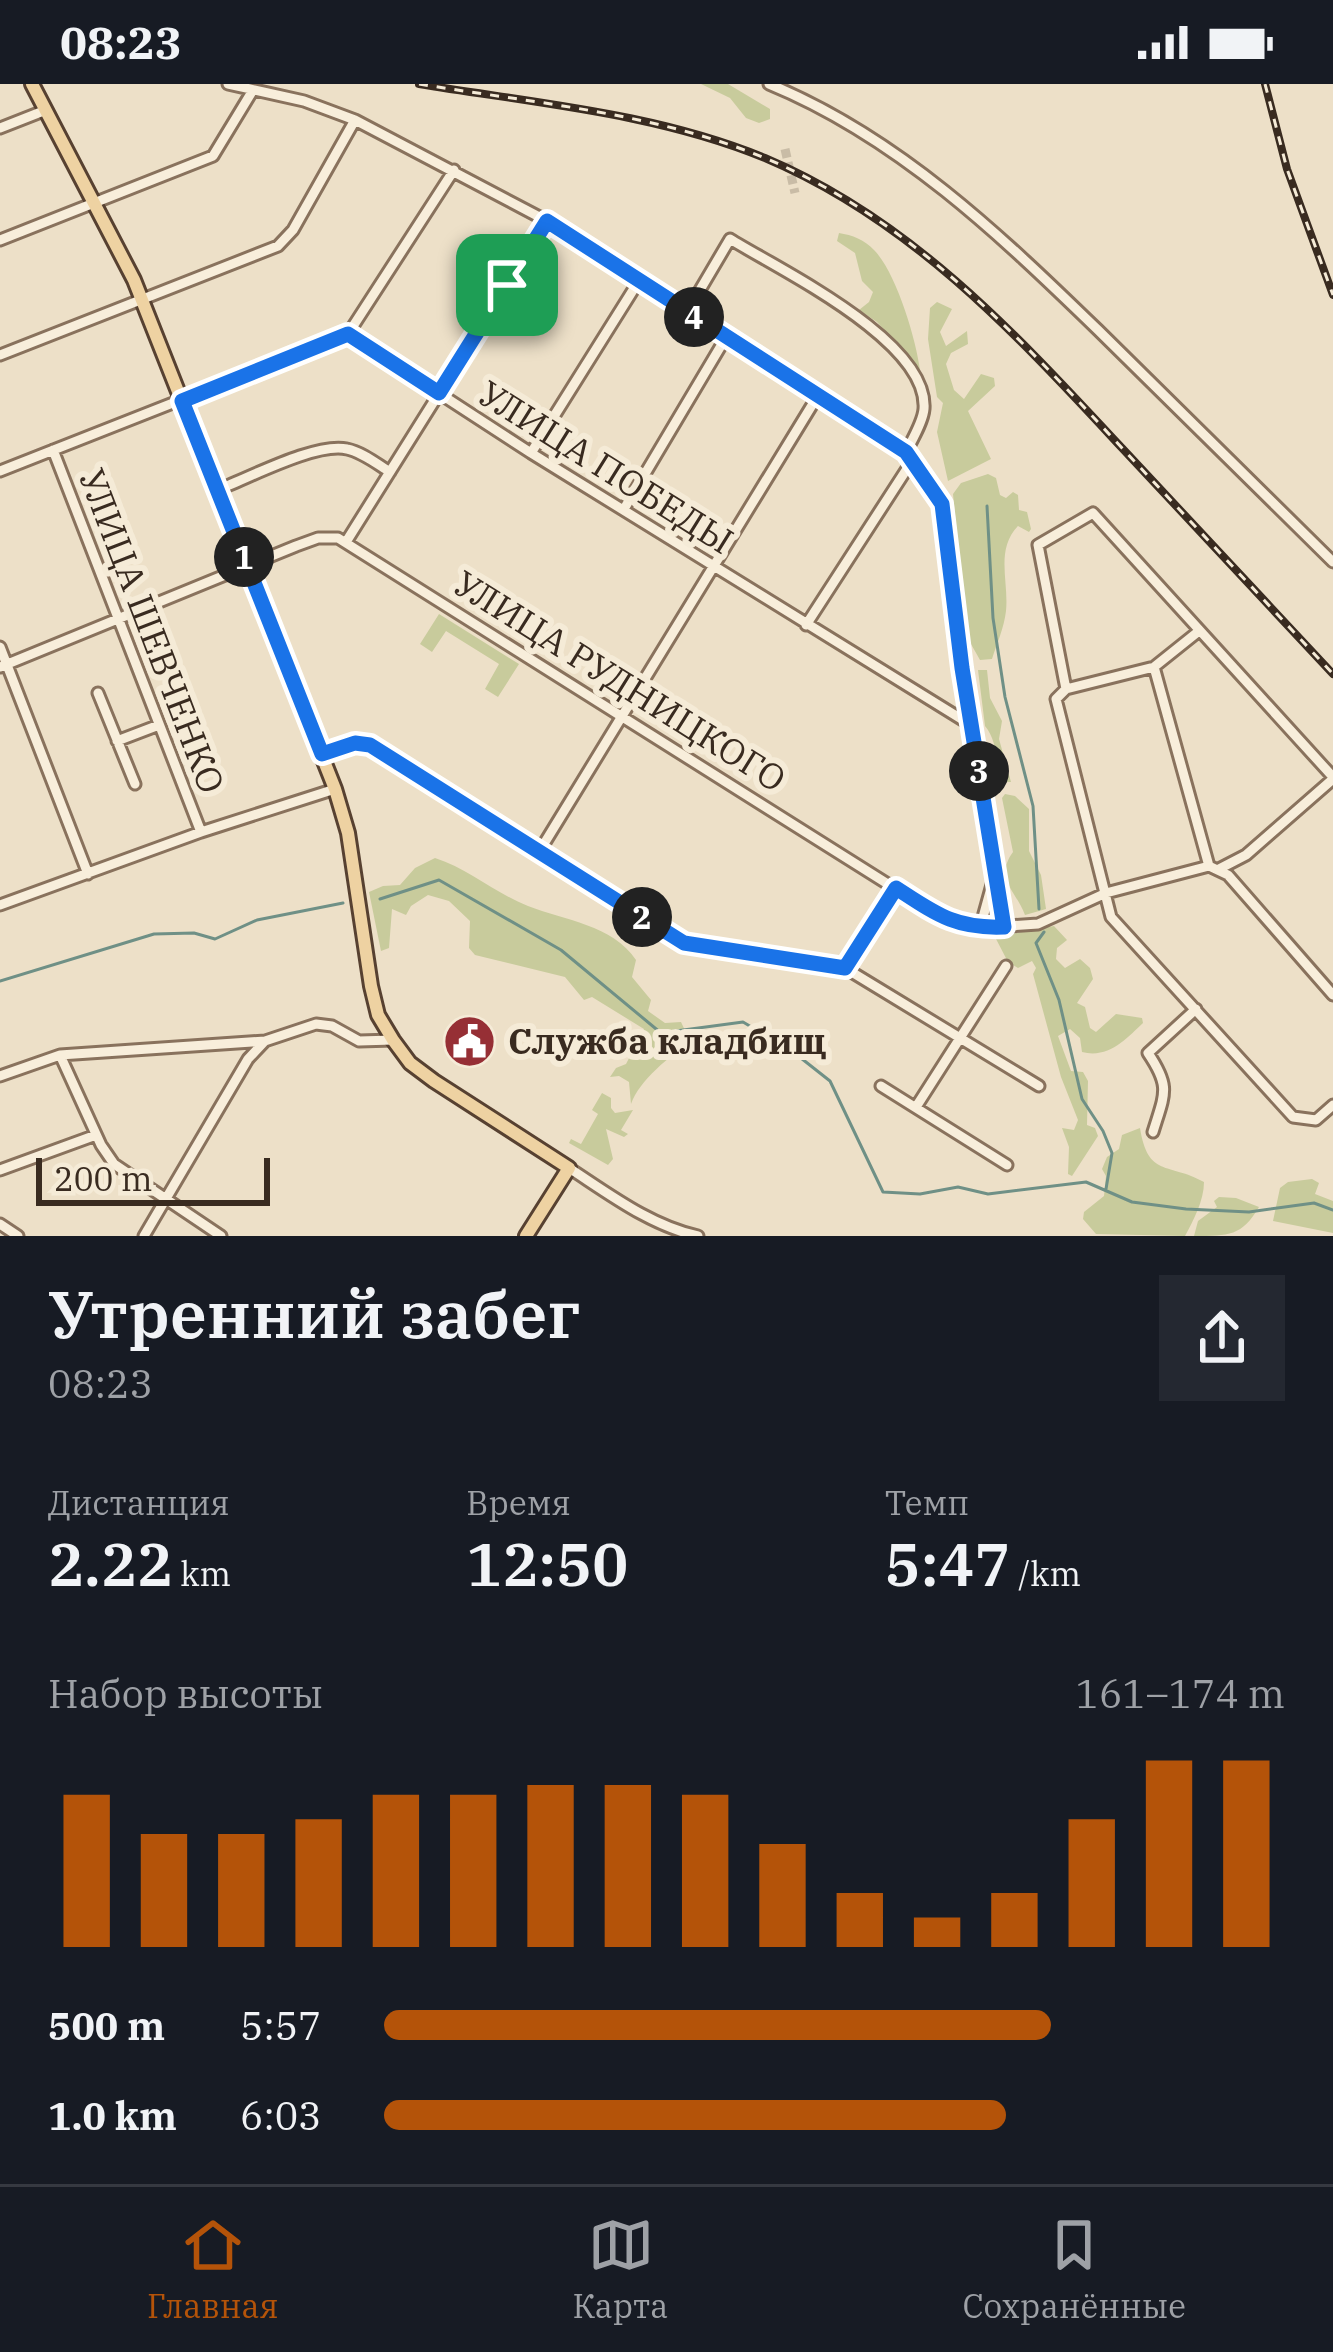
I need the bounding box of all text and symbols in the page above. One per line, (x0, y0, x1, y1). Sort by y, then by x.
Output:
text: 08:23 (60, 13, 182, 71)
pin (456, 234, 558, 336)
icon: arrive (474, 252, 540, 318)
pin: 4 (664, 287, 724, 347)
text: 4 (684, 295, 704, 338)
street label: УЛИЦА ПОБЕДЫ (470, 369, 742, 564)
street label: УЛИЦА ШЕВЧЕНКО (69, 462, 236, 800)
pin: 1 (214, 527, 274, 587)
text: 1 (234, 535, 254, 578)
street label: УЛИЦА РУДНИЦКОГО (446, 559, 795, 802)
pin: 3 (949, 741, 1009, 801)
text: 3 (969, 749, 989, 792)
pin: 2 (612, 887, 672, 947)
text: 2 (632, 895, 652, 938)
public building icon: Служба кладбищ (441, 1013, 497, 1069)
place label: Служба кладбищ (508, 1017, 826, 1064)
scale bar (36, 1152, 270, 1205)
text: 200 m (54, 1157, 153, 1200)
text: Утренний забег (48, 1270, 581, 1356)
button: share (1159, 1275, 1285, 1401)
text: 08:23 (48, 1358, 153, 1409)
text: Дистанция (48, 1481, 230, 1524)
text: Время (466, 1481, 571, 1524)
text: Темп (885, 1481, 969, 1524)
text: 2.22 (48, 1524, 173, 1603)
text: 12:50 (466, 1524, 628, 1603)
text: 5:47 (885, 1524, 1011, 1603)
text: km (173, 1552, 231, 1595)
text: /km (1011, 1552, 1081, 1595)
text: Набор высоты (48, 1668, 323, 1719)
text: 161–174 m (1075, 1668, 1285, 1719)
text: 500 m (48, 2000, 165, 2051)
text: 5:57 (240, 2000, 321, 2051)
text: 1.0 km (48, 2090, 177, 2141)
text: 6:03 (240, 2090, 321, 2141)
tab: Главная (147, 2212, 279, 2327)
tab: Карта (573, 2212, 668, 2327)
tab: Сохранённые (962, 2212, 1186, 2327)

